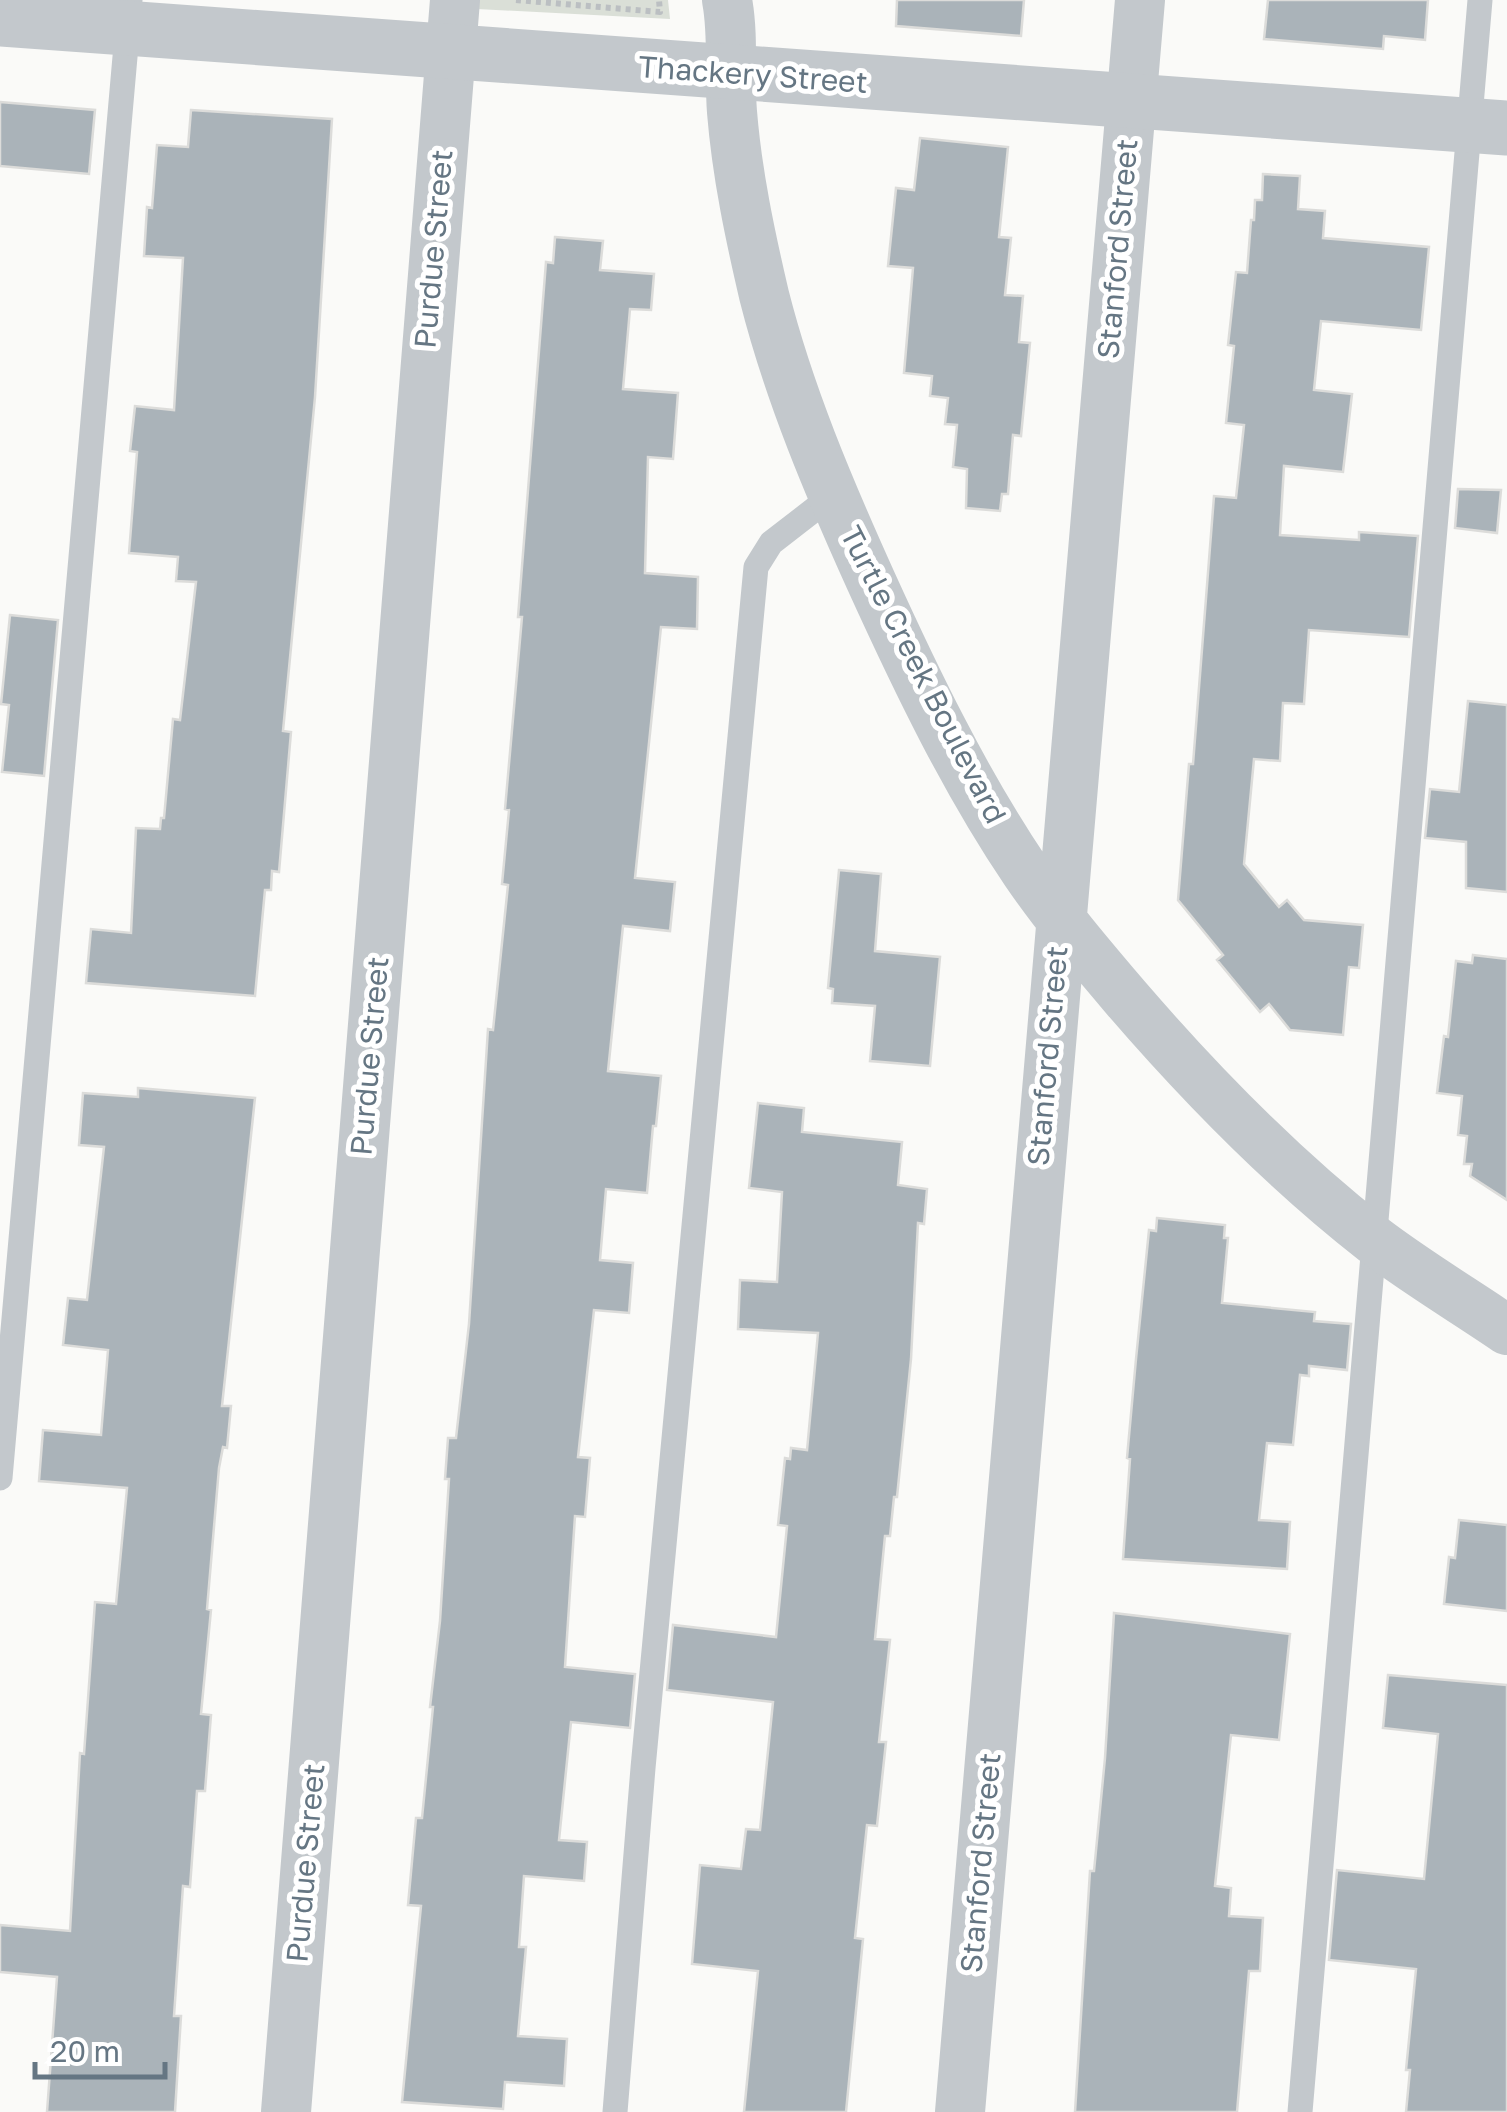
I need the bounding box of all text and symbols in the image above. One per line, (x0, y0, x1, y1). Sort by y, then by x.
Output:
street label: Thackery Street (637, 48, 869, 100)
street label: Stanford Street (1089, 137, 1145, 360)
street label: Purdue Street (406, 148, 460, 350)
street label: Turtle Creek Boulevard (833, 520, 1015, 829)
street label: Stanford Street (1019, 944, 1075, 1167)
street label: Purdue Street (342, 955, 396, 1157)
street label: Stanford Street (952, 1751, 1008, 1974)
street label: Purdue Street (278, 1762, 332, 1964)
scale bar (35, 2017, 165, 2079)
text: 20 m (50, 2033, 120, 2069)

